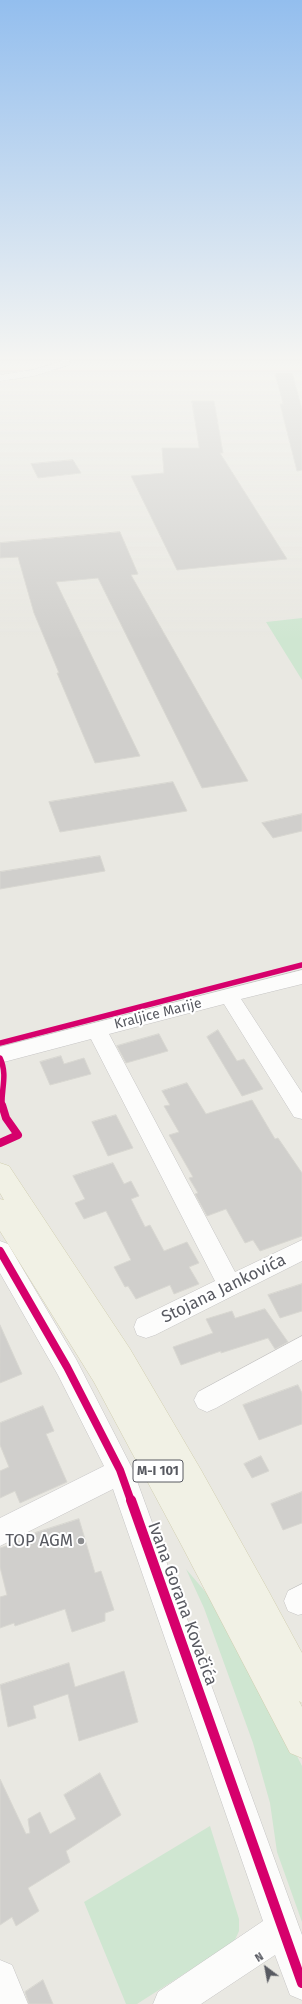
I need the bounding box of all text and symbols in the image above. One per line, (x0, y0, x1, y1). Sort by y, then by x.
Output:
street label: Kraljice Marije (112, 995, 204, 1033)
street label: Stojana Jankovića (158, 1250, 290, 1328)
road number: M-I 101 (133, 1460, 183, 1482)
street label: Ivana Gorana Kovačića (143, 1519, 221, 1689)
place label: TOP AGM (5, 1531, 73, 1551)
marker: TOP AGM (76, 1536, 86, 1546)
north arrow (246, 1948, 286, 1988)
text: N (253, 1950, 266, 1965)

